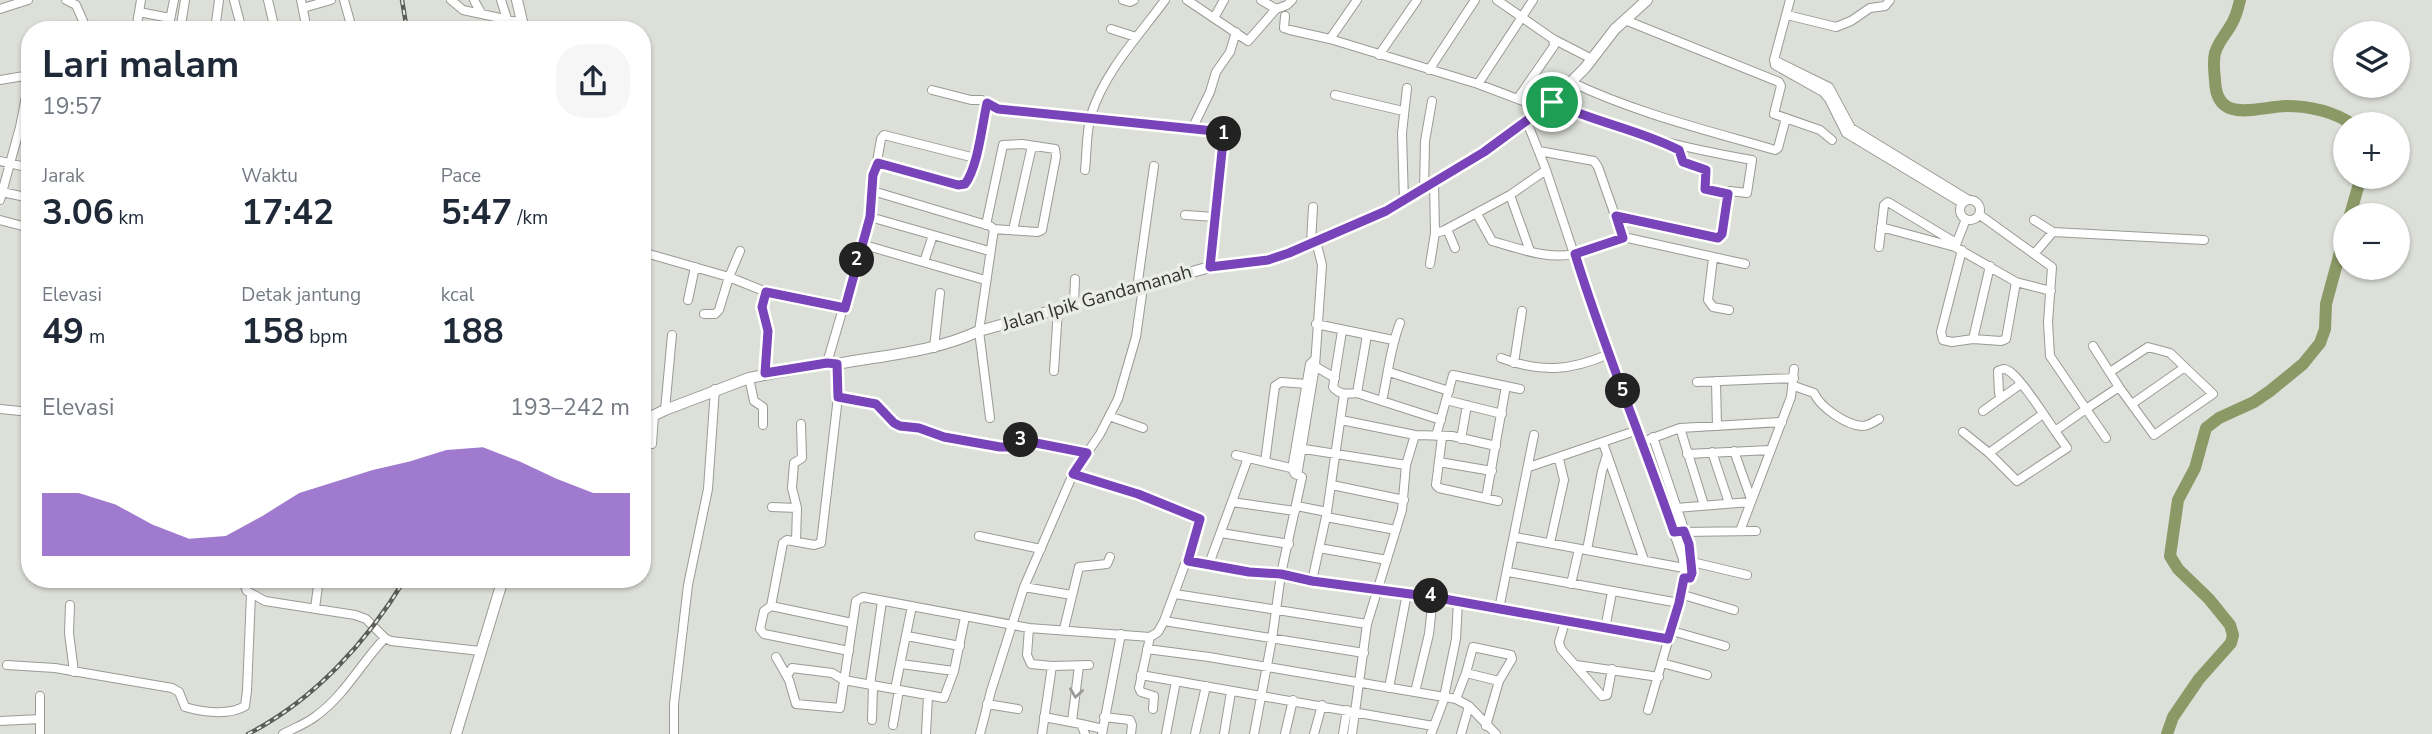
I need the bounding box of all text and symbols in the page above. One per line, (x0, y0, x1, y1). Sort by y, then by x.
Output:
map controls (2333, 21, 2410, 280)
button: layers (2333, 21, 2410, 98)
text: Lari malam (42, 39, 239, 90)
button: share (556, 44, 630, 118)
pin (1522, 72, 1582, 132)
icon: arrive (1533, 83, 1571, 121)
text: 19:57 (42, 91, 102, 122)
button: + (2333, 112, 2410, 189)
pin: 1 (1206, 116, 1242, 152)
text: 1 (1218, 120, 1229, 146)
text: Jarak (42, 163, 85, 189)
text: Waktu (241, 163, 298, 189)
text: Pace (441, 163, 481, 189)
text: 3.06 (42, 189, 114, 236)
text: 17:42 (241, 189, 334, 236)
text: 5:47 (441, 189, 512, 236)
button: − (2333, 203, 2410, 280)
text: km (114, 205, 144, 231)
text: /km (512, 205, 548, 231)
pin: 2 (840, 243, 874, 278)
text: 2 (851, 246, 862, 272)
street label: Jalan Ipik Gandamanah (998, 258, 1195, 338)
text: Elevasi (42, 282, 102, 308)
text: Detak jantung (241, 282, 361, 308)
text: kcal (441, 282, 474, 308)
text: 49 (42, 308, 84, 355)
text: 158 (241, 308, 304, 355)
text: 188 (441, 308, 504, 355)
text: m (84, 324, 105, 350)
text: bpm (304, 324, 348, 350)
pin: 5 (1606, 374, 1640, 408)
text: 5 (1617, 377, 1628, 403)
text: Elevasi (42, 392, 114, 423)
text: 193–242 m (510, 392, 630, 423)
pin: 3 (1004, 422, 1038, 458)
text: 3 (1015, 426, 1026, 452)
pin: 4 (1414, 578, 1448, 614)
text: 4 (1425, 582, 1436, 608)
one-way arrow (1069, 687, 1084, 699)

